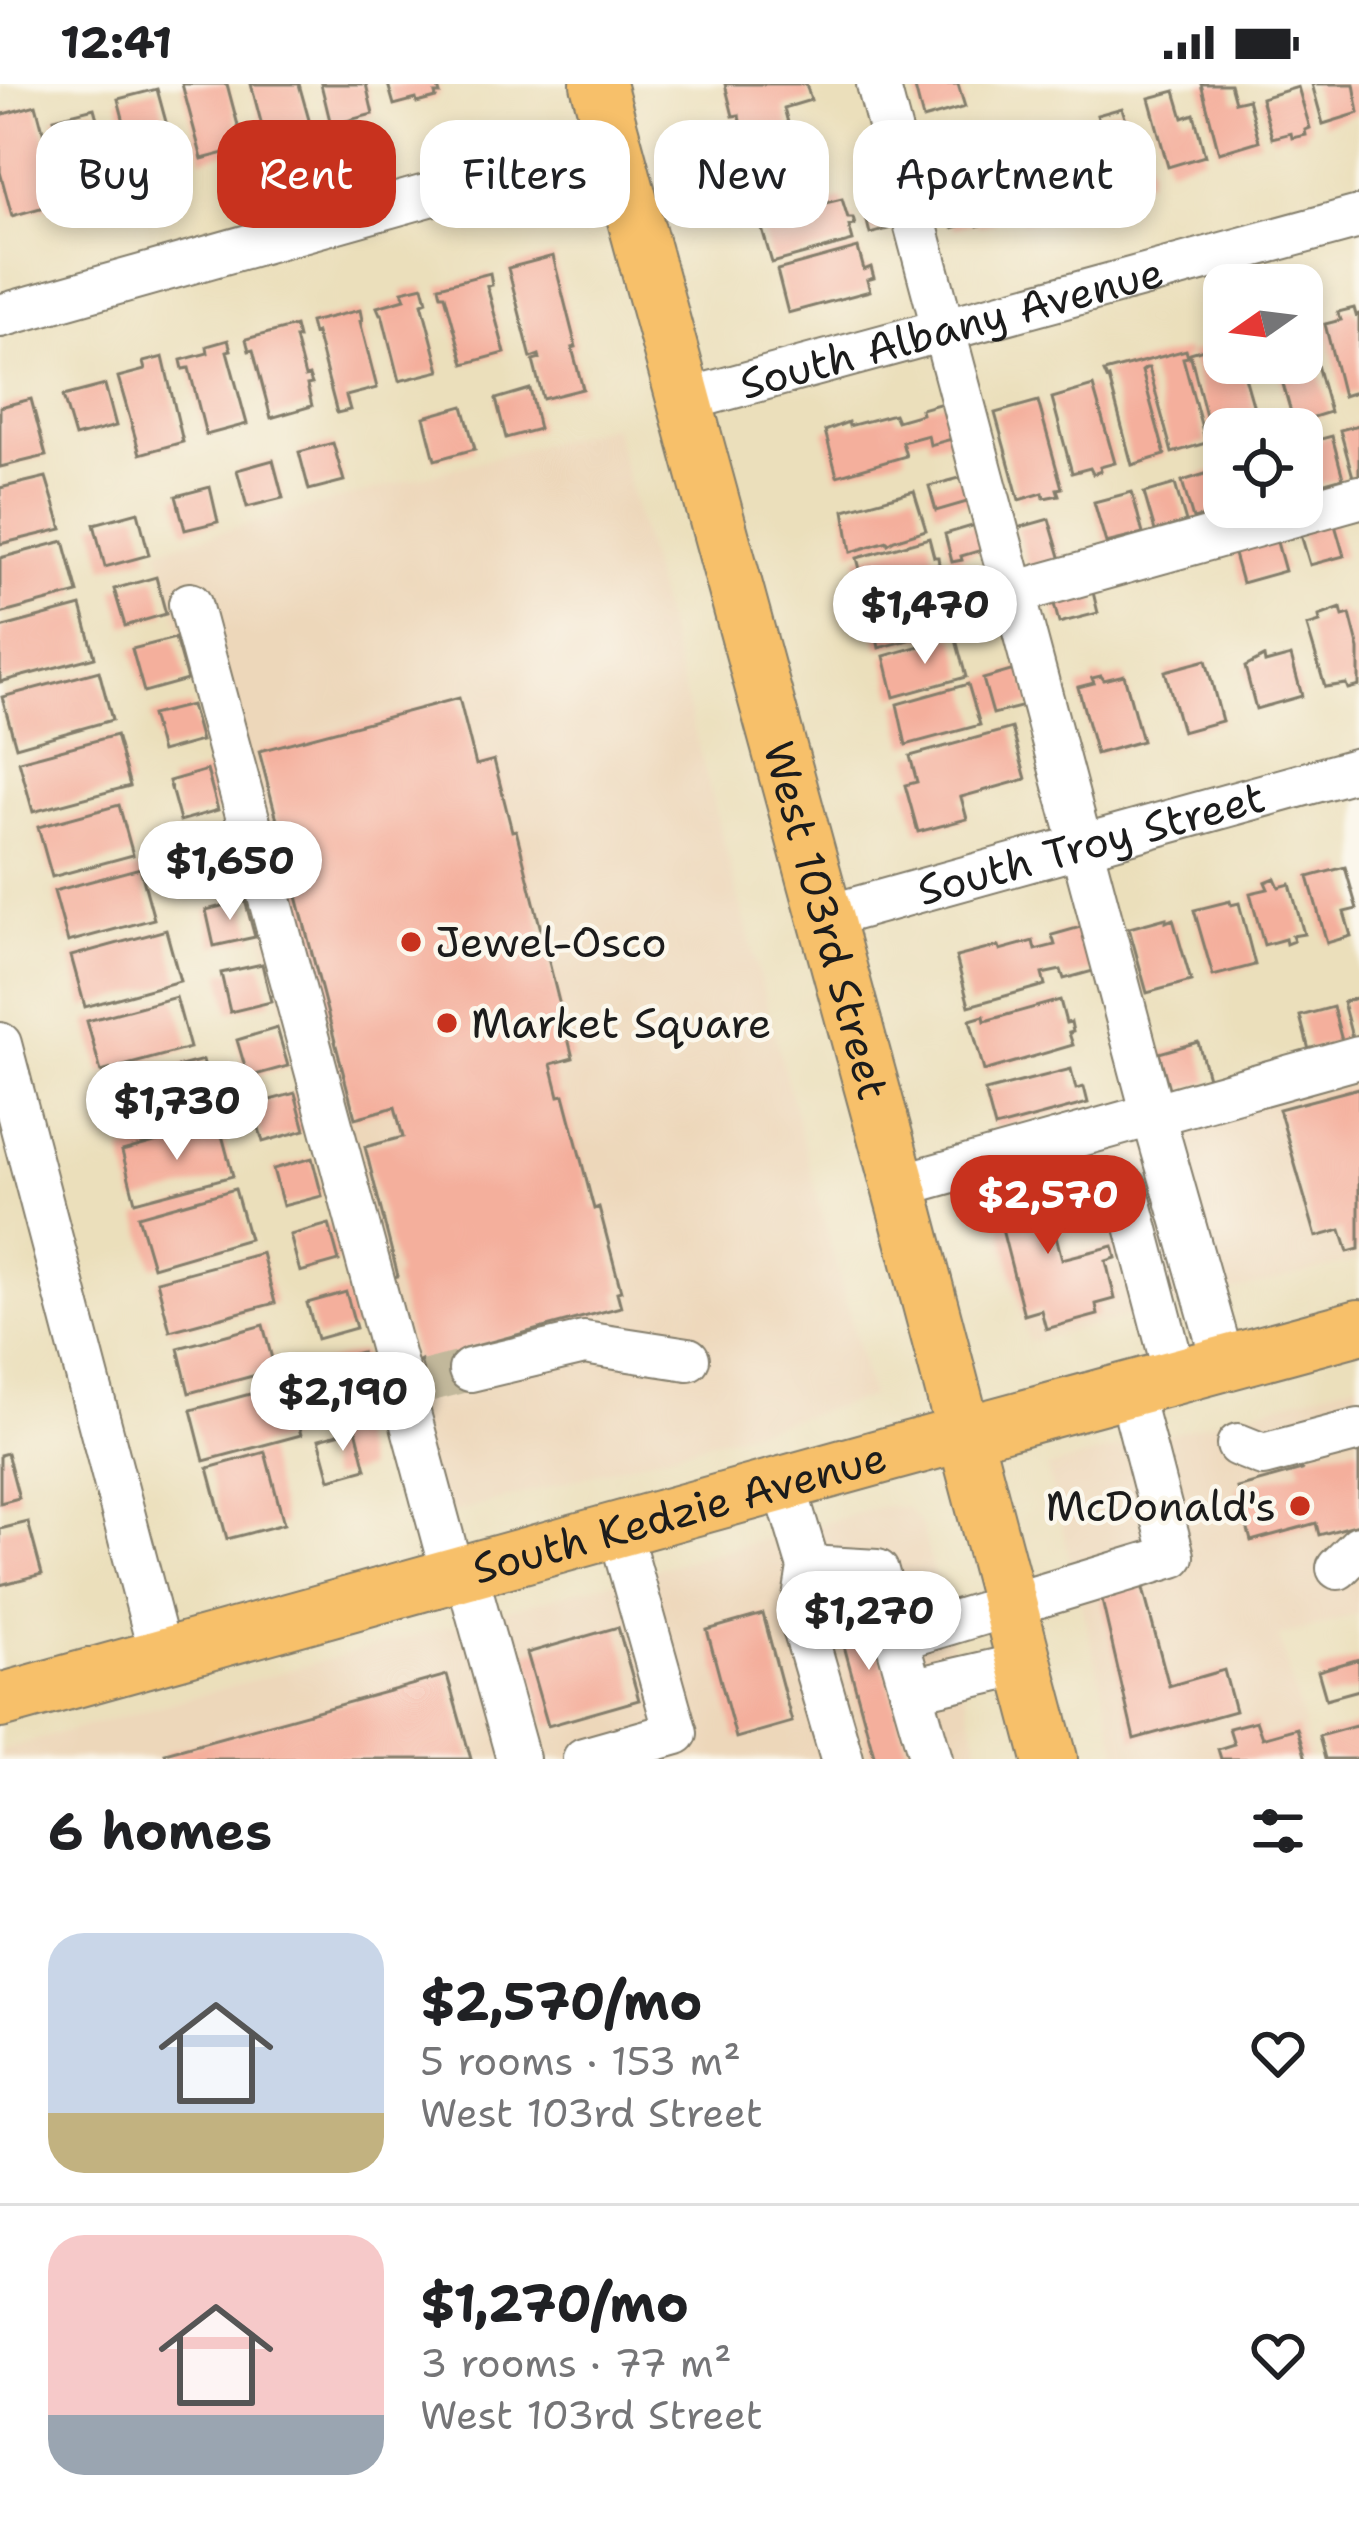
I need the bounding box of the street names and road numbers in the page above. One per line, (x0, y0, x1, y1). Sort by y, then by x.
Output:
street label: South Albany Avenue (733, 243, 1169, 412)
street label: West 103rd Street (751, 735, 902, 1106)
street label: South Troy Street (911, 769, 1271, 918)
street label: South Kedzie Avenue (466, 1428, 893, 1597)

